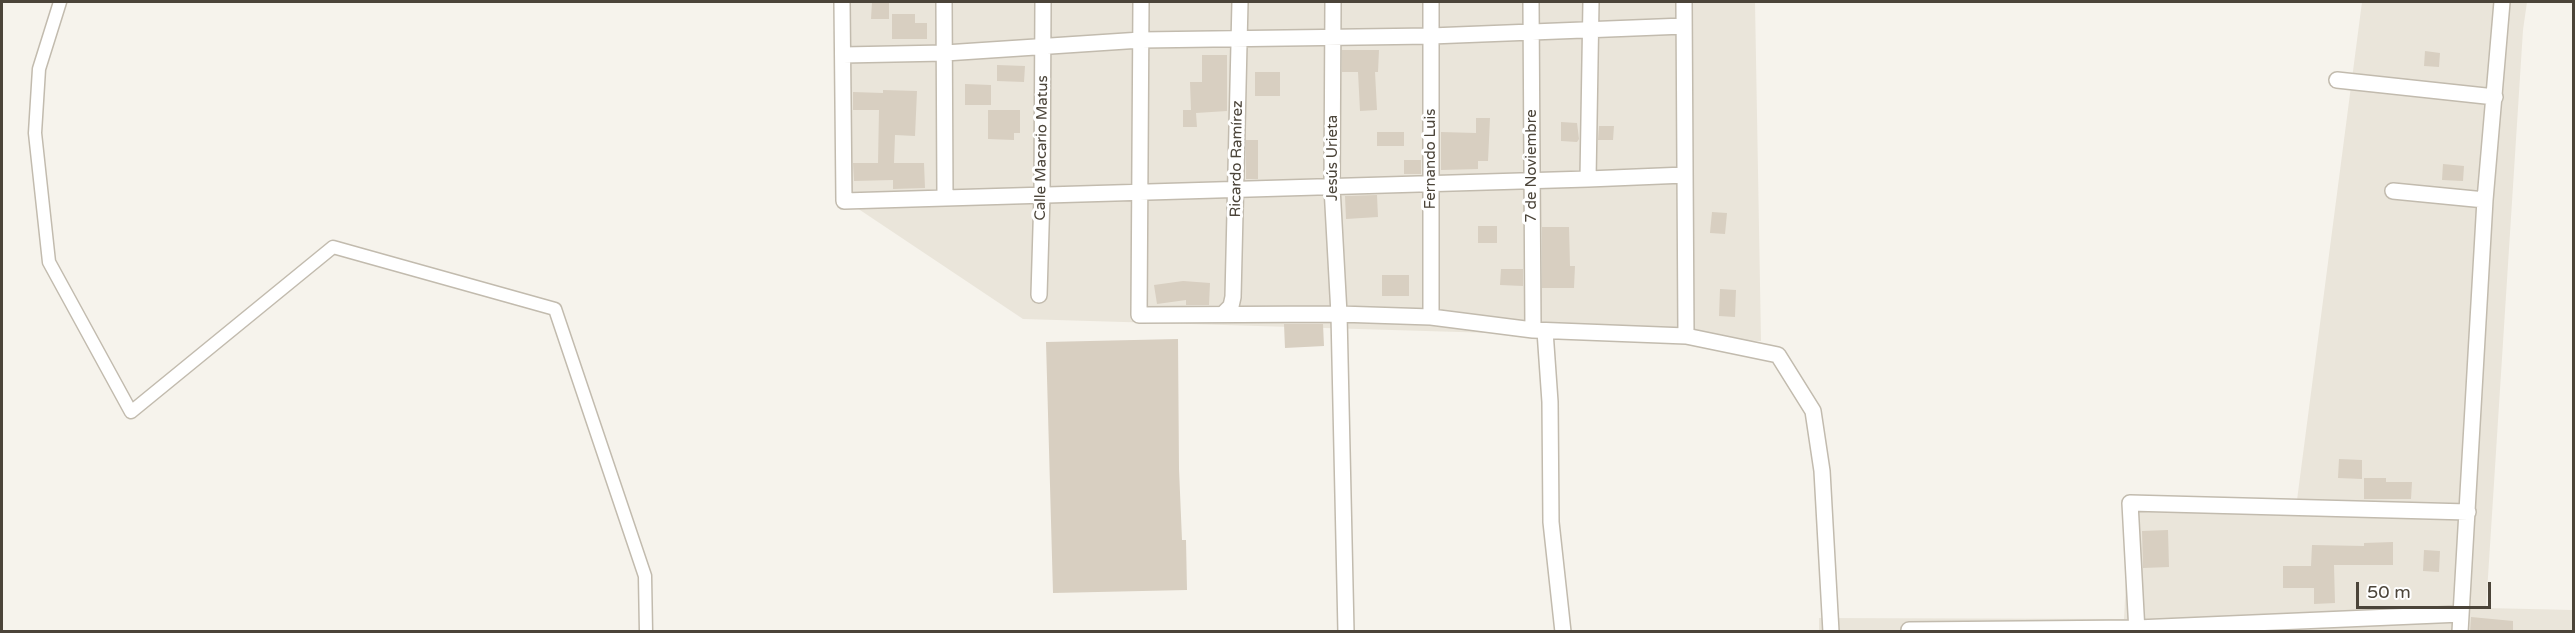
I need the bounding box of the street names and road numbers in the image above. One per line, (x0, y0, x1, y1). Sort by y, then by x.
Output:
street label: Calle Macario Matus (1032, 75, 1052, 221)
street label: Ricardo Ramírez (1227, 100, 1247, 218)
street label: Fernando Luis (1422, 109, 1440, 209)
street label: 7 de Noviembre (1523, 109, 1541, 223)
street label: Jesús Urieta (1324, 115, 1342, 201)

